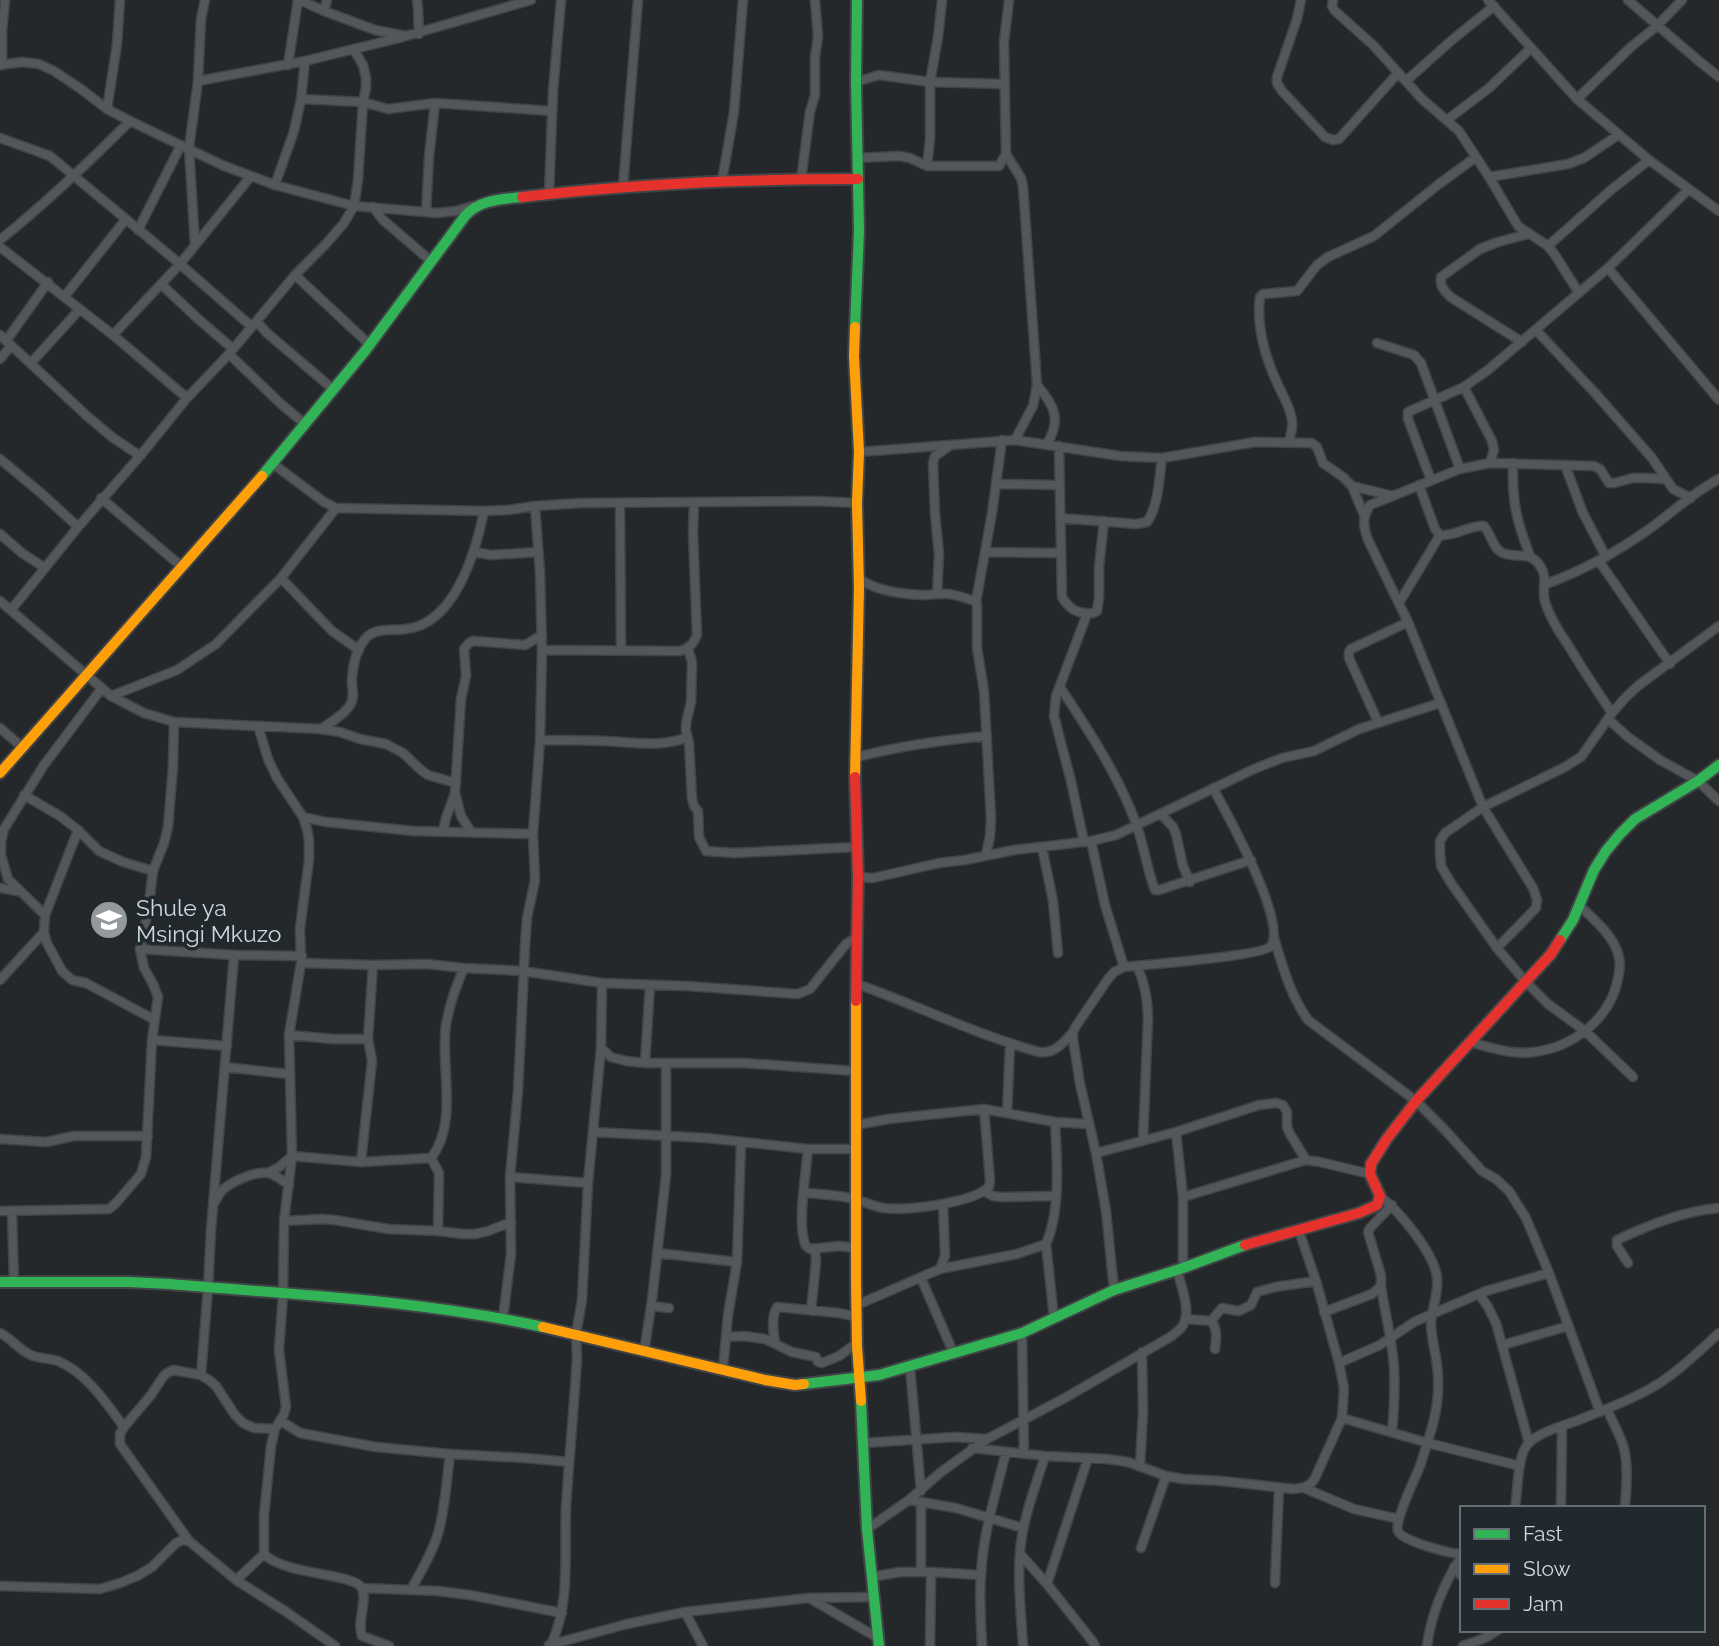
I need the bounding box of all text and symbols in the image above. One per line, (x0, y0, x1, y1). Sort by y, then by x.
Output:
place label: Shule ya Msingi Mkuzo (136, 894, 281, 947)
school or university icon: Shule ya Msingi Mkuzo (88, 899, 130, 941)
legend (1460, 1506, 1705, 1632)
text: Fast (1523, 1521, 1563, 1546)
text: Slow (1523, 1556, 1571, 1581)
text: Jam (1523, 1591, 1564, 1616)

